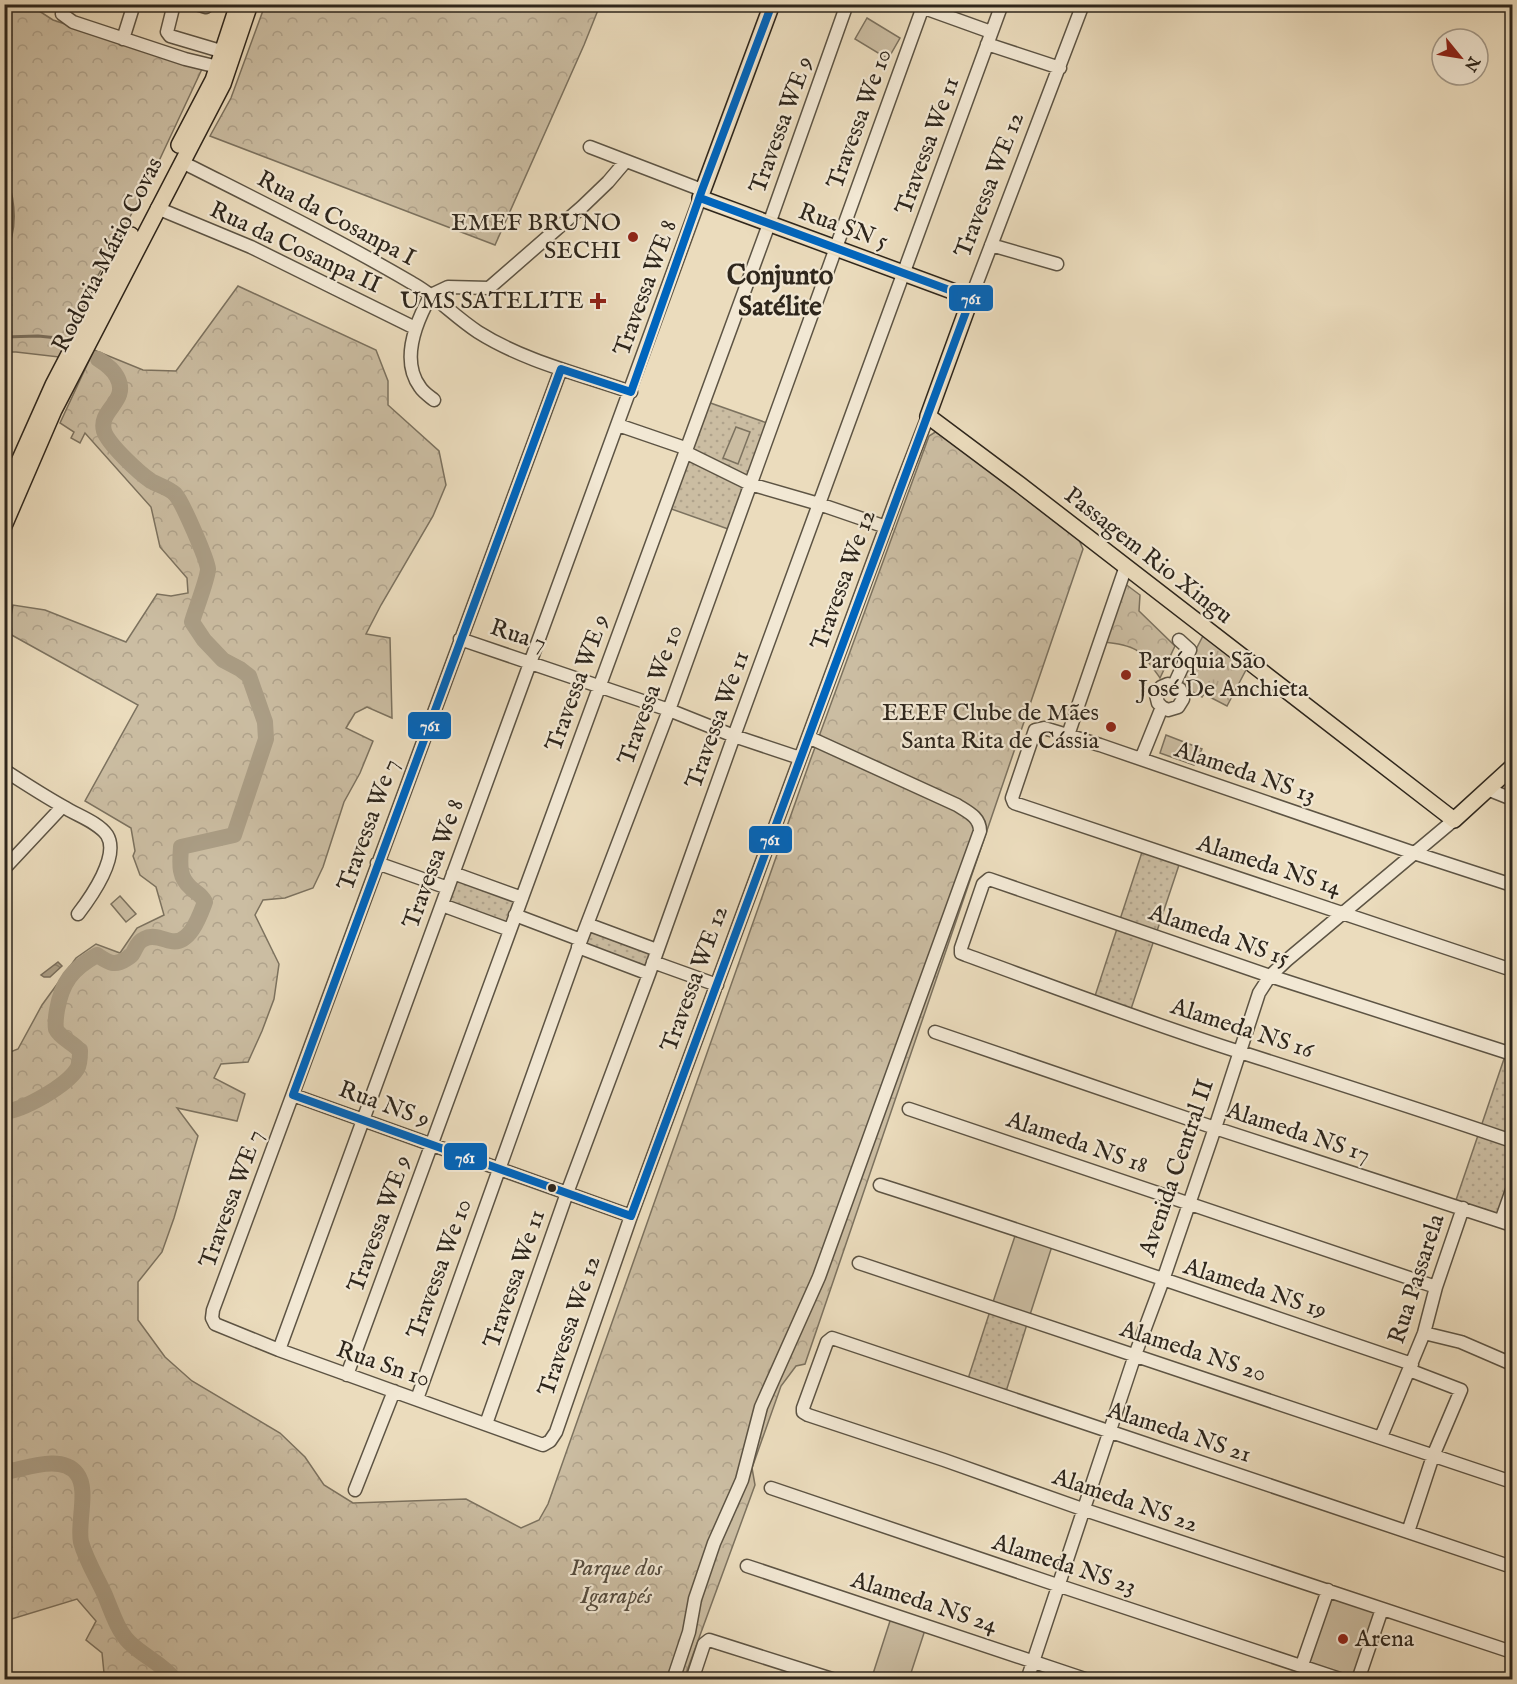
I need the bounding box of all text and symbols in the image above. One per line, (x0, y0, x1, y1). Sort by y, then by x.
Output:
north arrow (1430, 27, 1490, 87)
street label: Travessa We 10 (820, 45, 900, 193)
street label: Travessa WE 9 (743, 52, 821, 198)
text: N (1459, 52, 1484, 75)
street label: Travessa We 11 (889, 73, 967, 219)
street label: Travessa WE 12 (948, 108, 1032, 262)
street label: Rodovia Mário Covas (45, 152, 171, 358)
street label: Rua da Cosanpa I (251, 164, 421, 274)
street label: Rua da Cosanpa II (204, 195, 386, 301)
street label: Rua SN 5 (794, 196, 892, 258)
place label: EMEF BRUNO SECHI (451, 208, 621, 267)
street label: Travessa WE 8 (607, 216, 685, 360)
marker: EMEF BRUNO SECHI (626, 230, 640, 244)
district label: Conjunto Satélite (727, 260, 834, 325)
line badge: 761 (948, 284, 994, 312)
place label: UMS SATELITE (400, 286, 584, 317)
text: 761 (961, 290, 981, 310)
marker: UMS SATELITE (589, 292, 607, 310)
street label: Passagem Rio Xingu (1057, 480, 1239, 632)
street label: Travessa We 12 (804, 506, 884, 654)
street label: Travessa WE 9 (539, 610, 617, 756)
street label: Rua 7 (486, 612, 550, 660)
street label: Travessa We 10 (611, 621, 691, 769)
place label: Paróquia São José De Anchieta (1135, 646, 1309, 705)
street label: Travessa We 11 (679, 647, 757, 793)
marker: Paróquia São José De Anchieta (1119, 668, 1133, 682)
place label: EEEF Clube de Mães Santa Rita de Cássia (882, 698, 1100, 757)
line badge: 761 (407, 711, 452, 740)
text: 761 (420, 717, 440, 737)
marker: EEEF Clube de Mães Santa Rita de Cássia (1104, 720, 1118, 734)
street label: Alameda NS 13 (1169, 734, 1320, 812)
street label: Travessa We 7 (331, 755, 407, 895)
street label: Travessa We 8 (396, 795, 472, 933)
line badge: 761 (748, 825, 793, 854)
street label: Alameda NS 14 (1192, 828, 1345, 904)
text: 761 (760, 831, 780, 851)
street label: Alameda NS 15 (1144, 897, 1294, 975)
street label: Travessa WE 12 (654, 902, 736, 1056)
street label: Alameda NS 16 (1166, 991, 1318, 1067)
street label: Rua NS 9 (334, 1074, 434, 1136)
street label: Avenida Central II (1132, 1075, 1222, 1262)
street label: Alameda NS 17 (1221, 1095, 1374, 1171)
street label: Alameda NS 18 (1001, 1104, 1152, 1182)
street label: Travessa WE 7 (193, 1126, 271, 1272)
line badge: 761 (443, 1142, 488, 1171)
text: 761 (455, 1149, 475, 1169)
street label: Travessa WE 9 (341, 1151, 419, 1297)
unlabelled marker (546, 1182, 558, 1194)
street label: Travessa We 10 (400, 1195, 480, 1343)
street label: Travessa We 11 (477, 1206, 553, 1352)
street label: Rua Passarela (1382, 1210, 1453, 1348)
street label: Alameda NS 19 (1179, 1251, 1330, 1327)
street label: Travessa We 12 (531, 1252, 609, 1400)
street label: Alameda NS 20 (1115, 1313, 1270, 1390)
street label: Rua Sn 10 (332, 1335, 434, 1395)
street label: Alameda NS 21 (1102, 1395, 1255, 1471)
street label: Alameda NS 22 (1047, 1461, 1202, 1540)
street label: Alameda NS 23 (987, 1527, 1140, 1603)
park label: Parque dos Igarapés (570, 1553, 663, 1612)
street label: Alameda NS 24 (846, 1564, 1001, 1641)
place label: Arena (1354, 1624, 1415, 1655)
marker: Arena (1336, 1632, 1350, 1646)

